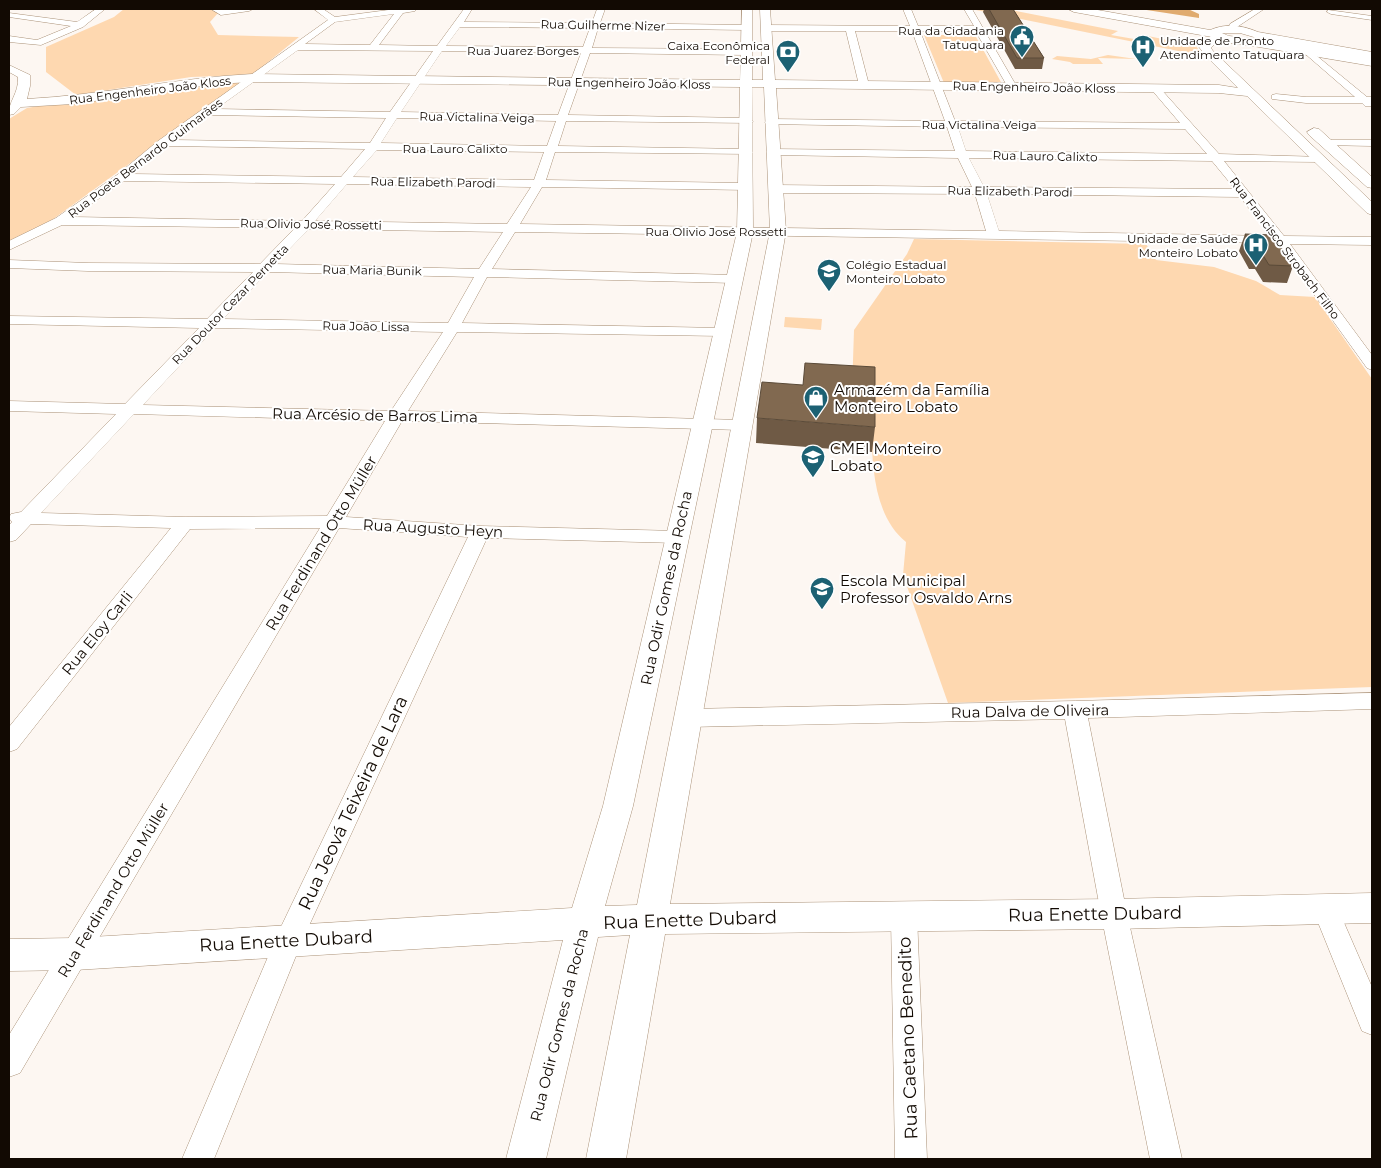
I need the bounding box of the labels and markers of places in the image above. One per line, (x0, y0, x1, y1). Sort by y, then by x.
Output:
place label: Rua da Cidadania Tatuquara (898, 23, 1004, 52)
public building icon: Rua da Cidadania Tatuquara (1009, 24, 1035, 58)
place label: Unidade de Pronto Atendimento Tatuquara (1160, 33, 1305, 62)
hospital icon: Unidade de Pronto Atendimento Tatuquara (1130, 34, 1156, 68)
place label: Caixa Econômica Federal (667, 38, 770, 67)
bank icon: Caixa Econômica Federal (775, 39, 801, 73)
place label: Unidade de Saúde Monteiro Lobato (1127, 231, 1238, 260)
hospital icon: Unidade de Saúde Monteiro Lobato (1243, 232, 1269, 266)
place label: Colégio Estadual Monteiro Lobato (846, 257, 946, 286)
school or university icon: Colégio Estadual Monteiro Lobato (816, 258, 842, 292)
place label: Armazém da Família Monteiro Lobato (834, 380, 990, 416)
shop icon: Armazém da Família Monteiro Lobato (803, 385, 829, 419)
place label: CMEI Monteiro Lobato (830, 439, 941, 475)
school or university icon: CMEI Monteiro Lobato (800, 444, 826, 478)
place label: Escola Municipal Professor Osvaldo Arns (840, 571, 1012, 607)
school or university icon: Escola Municipal Professor Osvaldo Arns (809, 576, 835, 610)

